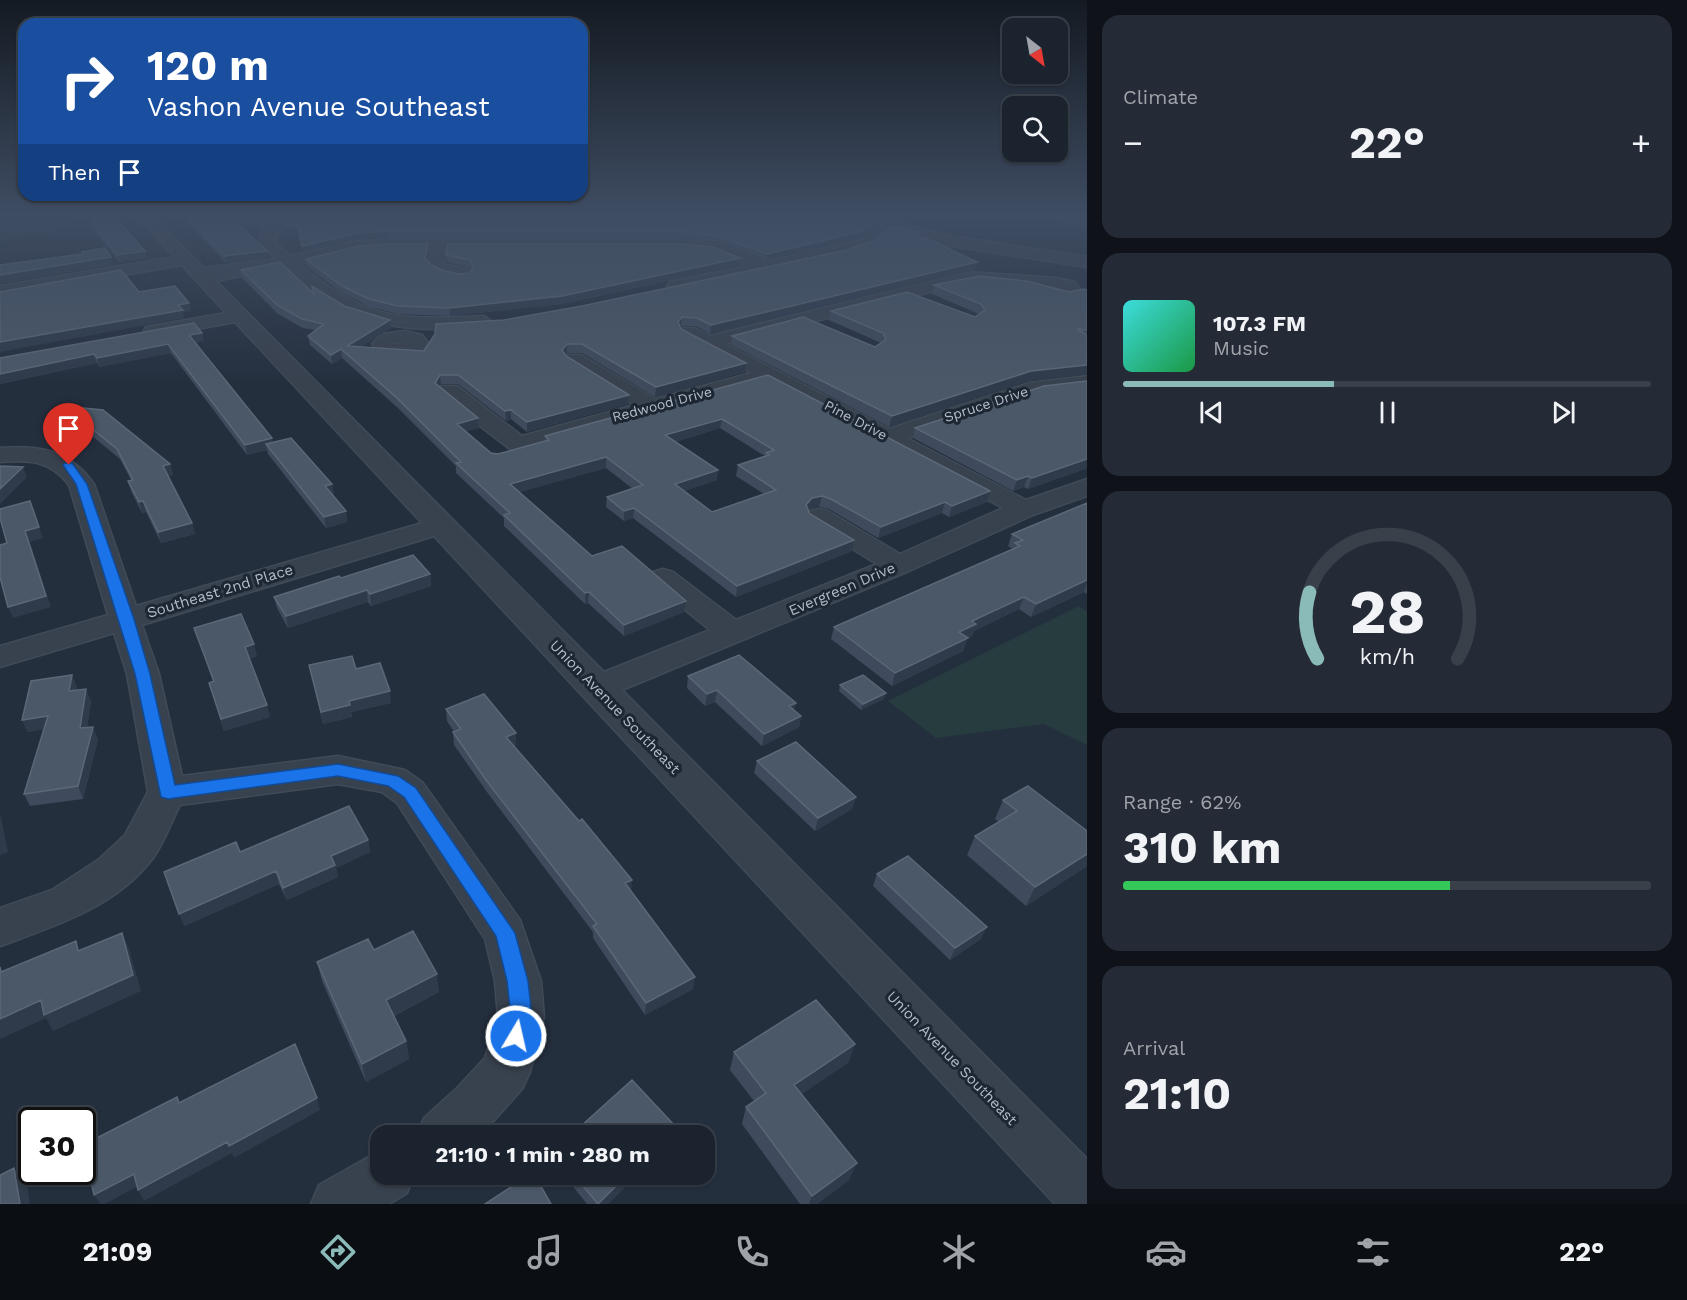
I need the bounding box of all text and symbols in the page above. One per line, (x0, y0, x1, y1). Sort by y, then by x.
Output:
north arrow (1002, 18, 1068, 84)
map controls (1002, 18, 1068, 162)
text: 120 m (147, 41, 269, 90)
icon: right (48, 42, 126, 120)
text: Climate (1123, 85, 1198, 109)
text: Vashon Avenue Southeast (147, 91, 489, 123)
button: search (1002, 96, 1068, 162)
text: 22° (1349, 116, 1425, 169)
text: − (1123, 123, 1143, 162)
text: + (1631, 123, 1651, 162)
icon: arrive (113, 156, 146, 189)
text: Then (48, 160, 101, 185)
text: 107.3 FM (1213, 311, 1306, 336)
text: Music (1213, 336, 1269, 360)
street label: Redwood Drive (610, 383, 714, 425)
street label: Spruce Drive (942, 383, 1030, 425)
icon: previous (1195, 396, 1228, 429)
icon: pause (1371, 396, 1404, 429)
icon: next (1547, 396, 1580, 429)
street label: Pine Drive (822, 397, 890, 443)
pin (43, 403, 94, 465)
icon: arrive (52, 412, 85, 445)
street label: Evergreen Drive (786, 558, 898, 620)
street label: Southeast 2nd Place (145, 560, 295, 622)
text: 28 (1349, 575, 1425, 648)
street label: Union Avenue Southeast (546, 636, 684, 778)
text: km/h (1359, 644, 1415, 669)
text: Range · 62% (1123, 790, 1241, 814)
text: 310 km (1123, 821, 1281, 874)
street label: Union Avenue Southeast (883, 987, 1021, 1129)
position arrow (484, 1004, 548, 1068)
text: Arrival (1123, 1036, 1185, 1060)
text: 21:10 (1123, 1067, 1231, 1120)
speed limit sign: 30 (18, 1107, 96, 1185)
text: 21:10 · 1 min · 280 m (435, 1142, 650, 1167)
icon: directions (317, 1231, 359, 1273)
icon: music (524, 1231, 566, 1273)
icon: phone (731, 1231, 773, 1273)
icon: climate (938, 1231, 980, 1273)
icon: car (1145, 1231, 1187, 1273)
icon: filters (1352, 1231, 1394, 1273)
text: 21:09 (82, 1236, 152, 1268)
text: 22° (1559, 1236, 1605, 1268)

